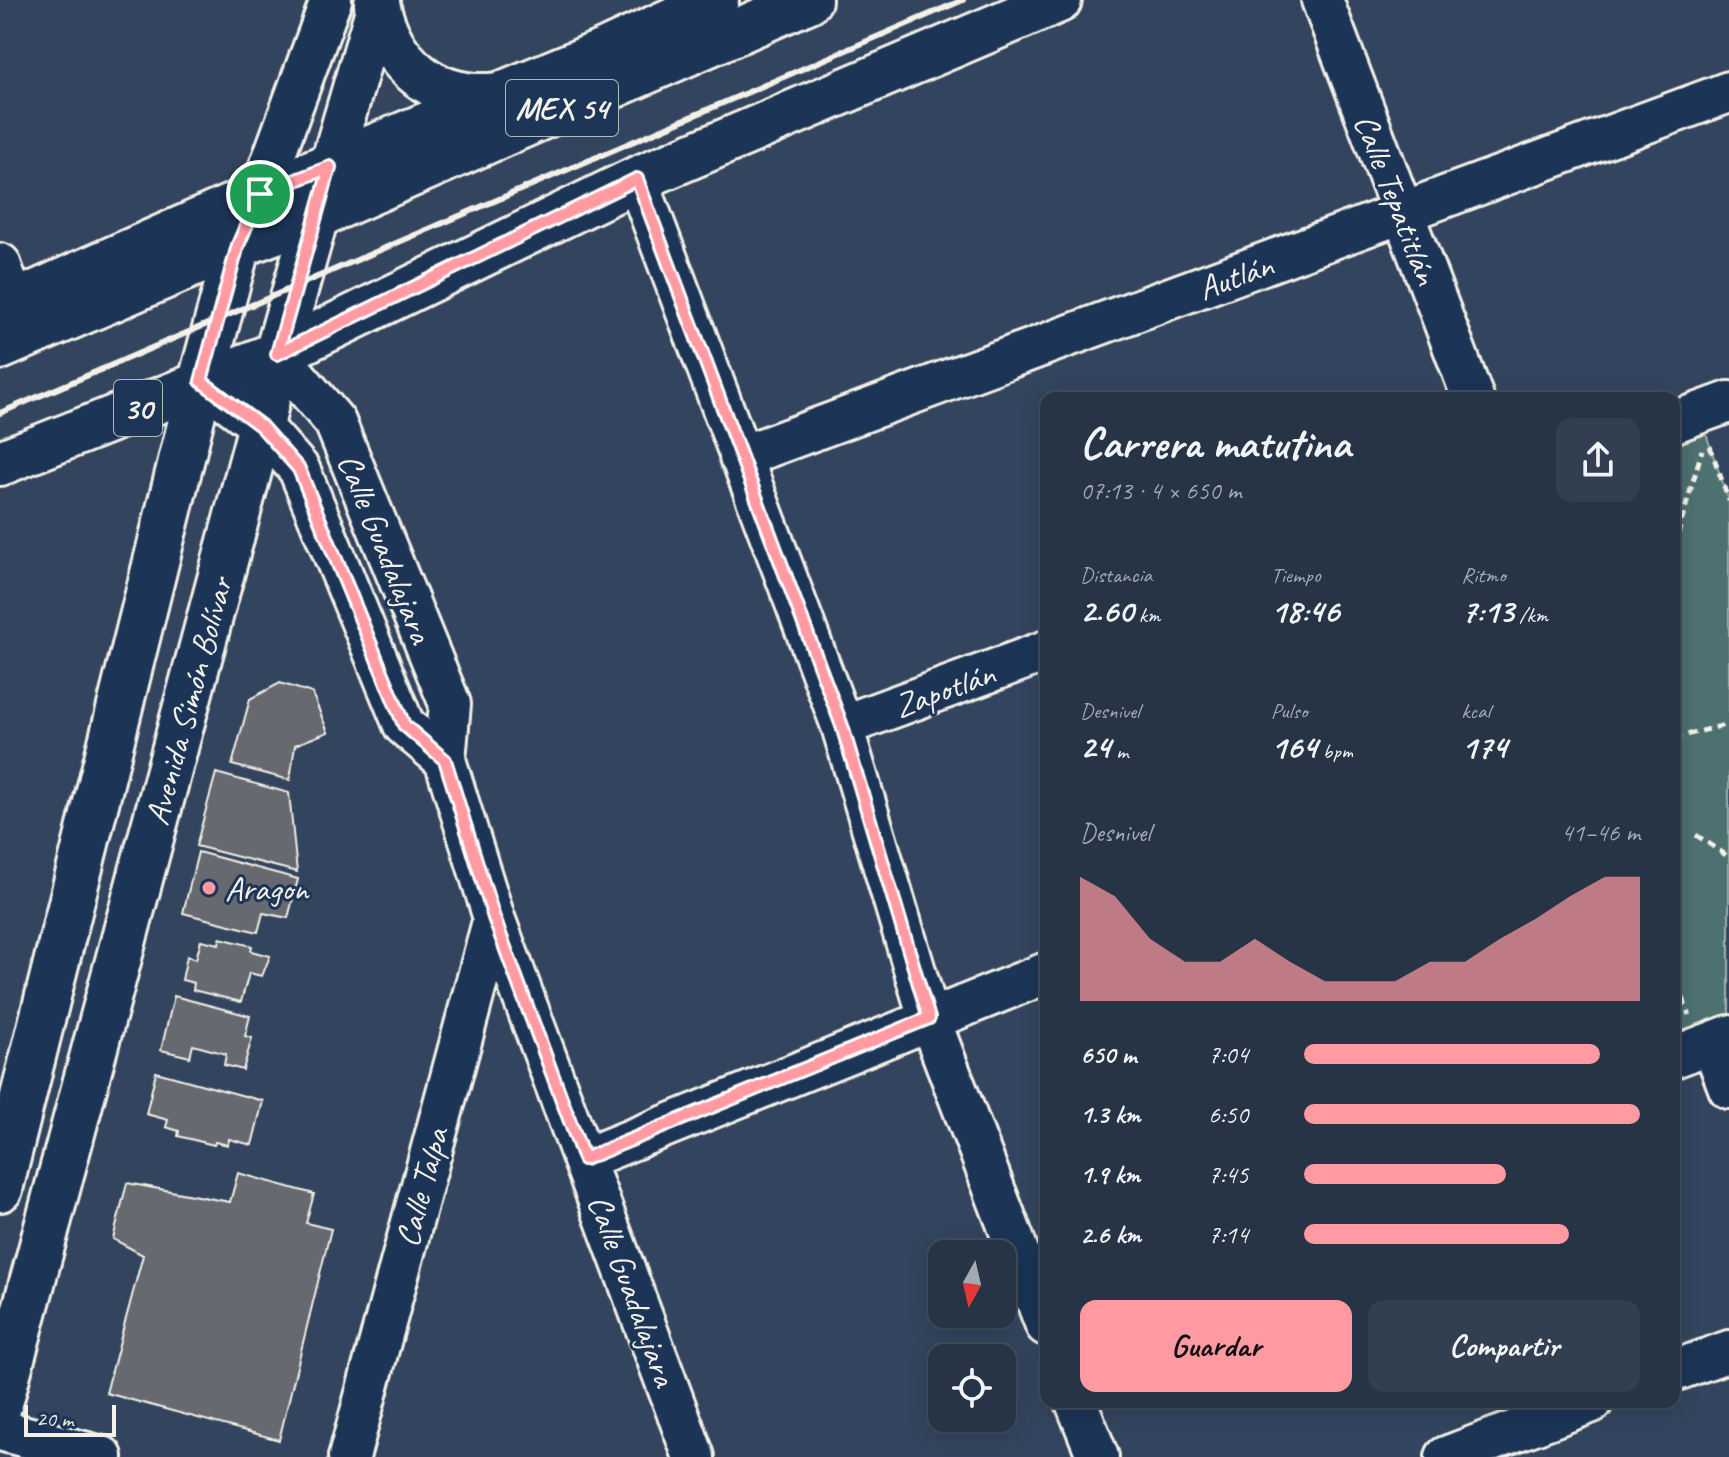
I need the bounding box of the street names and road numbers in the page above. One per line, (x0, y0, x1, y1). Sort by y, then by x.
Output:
road number: MEX 54 (506, 80, 618, 136)
street label: Calle Tepatitlán (1344, 108, 1449, 292)
street label: Autlán (1192, 243, 1280, 310)
road number: 30 (114, 380, 162, 436)
street label: Calle Guadalajara (328, 447, 444, 651)
street label: Avenida Simón Bolívar (135, 570, 243, 830)
street label: Zapotlán (888, 651, 1002, 727)
street label: Calle Talpa (385, 1121, 458, 1251)
street label: Calle Guadalajara (578, 1189, 688, 1394)

